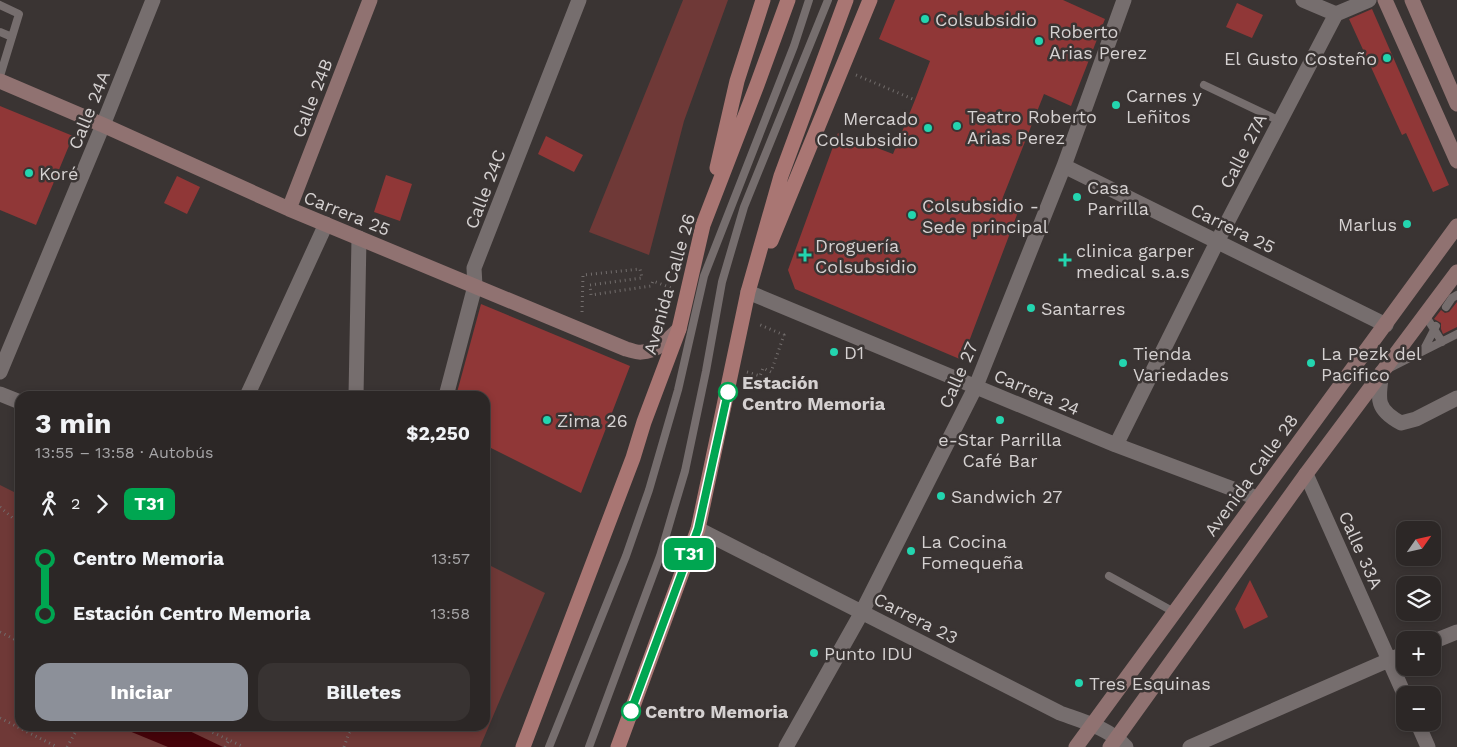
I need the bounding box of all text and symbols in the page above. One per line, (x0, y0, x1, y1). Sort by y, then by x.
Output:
place label: Colsubsidio (935, 9, 1037, 30)
marker: Colsubsidio (919, 13, 931, 25)
place label: Roberto Arias Perez (1049, 21, 1147, 63)
marker: Roberto Arias Perez (1033, 35, 1045, 47)
place label: El Gusto Costeño (1224, 48, 1377, 69)
marker: El Gusto Costeño (1381, 52, 1393, 64)
street label: Calle 24B (287, 56, 337, 140)
street label: Calle 24A (64, 68, 114, 152)
place label: Carnes y Leñitos (1126, 85, 1203, 127)
marker: Carnes y Leñitos (1110, 99, 1122, 111)
place label: Teatro Roberto Arias Perez (967, 106, 1097, 148)
place label: Mercado Colsubsidio (816, 108, 918, 150)
street label: Calle 27A (1215, 110, 1271, 192)
marker: Teatro Roberto Arias Perez (951, 120, 963, 132)
marker: Mercado Colsubsidio (922, 122, 934, 134)
street label: Calle 24C (460, 146, 510, 232)
place label: Koré (39, 163, 78, 184)
marker: Koré (23, 167, 35, 179)
place label: Casa Parrilla (1087, 177, 1149, 219)
street label: Carrera 25 (301, 186, 393, 240)
marker: Casa Parrilla (1071, 191, 1083, 203)
place label: Colsubsidio - Sede principal (922, 195, 1049, 237)
street label: Carrera 25 (1187, 199, 1279, 257)
marker: Colsubsidio - Sede principal (906, 209, 918, 221)
street label: Avenida Calle 26 (639, 211, 699, 357)
place label: Marlus (1338, 214, 1397, 235)
marker: Marlus (1401, 218, 1413, 230)
place label: Droguería Colsubsidio (815, 235, 917, 277)
place label: clinica garper medical s.a.s (1076, 240, 1194, 282)
marker: Droguería Colsubsidio (799, 249, 811, 261)
marker: clinica garper medical s.a.s (1058, 253, 1072, 267)
place label: Santarres (1041, 298, 1126, 319)
marker: Santarres (1025, 302, 1037, 314)
street label: Calle 27 (934, 339, 982, 411)
place label: D1 (844, 342, 864, 363)
place label: Tienda Variedades (1133, 343, 1229, 385)
place label: La Pezk del Pacifico (1321, 343, 1422, 385)
marker: D1 (828, 346, 840, 358)
marker: Tienda Variedades (1117, 357, 1129, 369)
marker: La Pezk del Pacifico (1305, 357, 1317, 369)
street label: Carrera 24 (991, 365, 1083, 419)
place label: Estación Centro Memoria (742, 372, 886, 414)
marker: Estación Centro Memoria (718, 382, 738, 402)
text: 3 min (35, 407, 111, 440)
place label: Zima 26 (557, 410, 628, 431)
street label: Avenida Calle 28 (1200, 410, 1302, 540)
marker: Zima 26 (541, 414, 553, 426)
marker: e-Star Parrilla Café Bar (994, 414, 1006, 426)
text: $2,250 (406, 422, 470, 445)
place label: e-Star Parrilla Café Bar (938, 429, 1062, 471)
text: 13:55 – 13:58 · Autobús (35, 443, 213, 462)
place label: Sandwich 27 (951, 486, 1062, 507)
icon: walk (35, 490, 63, 518)
icon: forward (88, 490, 116, 518)
marker: Sandwich 27 (935, 490, 947, 502)
text: T31 (134, 493, 165, 514)
text: 2 (71, 494, 80, 513)
street label: Calle 33A (1335, 508, 1388, 592)
north arrow (1396, 521, 1441, 566)
map controls (1396, 521, 1441, 731)
place label: La Cocina Fomequeña (921, 531, 1023, 573)
line badge: T31 (660, 538, 718, 570)
text: T31 (674, 543, 704, 564)
marker: La Cocina Fomequeña (905, 545, 917, 557)
text: Centro Memoria (73, 547, 224, 570)
text: 13:57 (431, 549, 470, 568)
button: layers (1396, 576, 1441, 621)
street label: Carrera 23 (871, 588, 961, 648)
text: Estación Centro Memoria (73, 602, 310, 625)
text: 13:58 (431, 604, 470, 623)
button: + (1396, 631, 1441, 676)
place label: Punto IDU (824, 643, 913, 664)
marker: Punto IDU (808, 647, 820, 659)
button: Iniciar (35, 663, 248, 721)
button: Billetes (258, 663, 470, 721)
place label: Tres Esquinas (1089, 673, 1211, 694)
marker: Tres Esquinas (1073, 677, 1085, 689)
button: − (1396, 686, 1441, 731)
marker: Centro Memoria (621, 701, 641, 721)
place label: Centro Memoria (645, 701, 789, 722)

